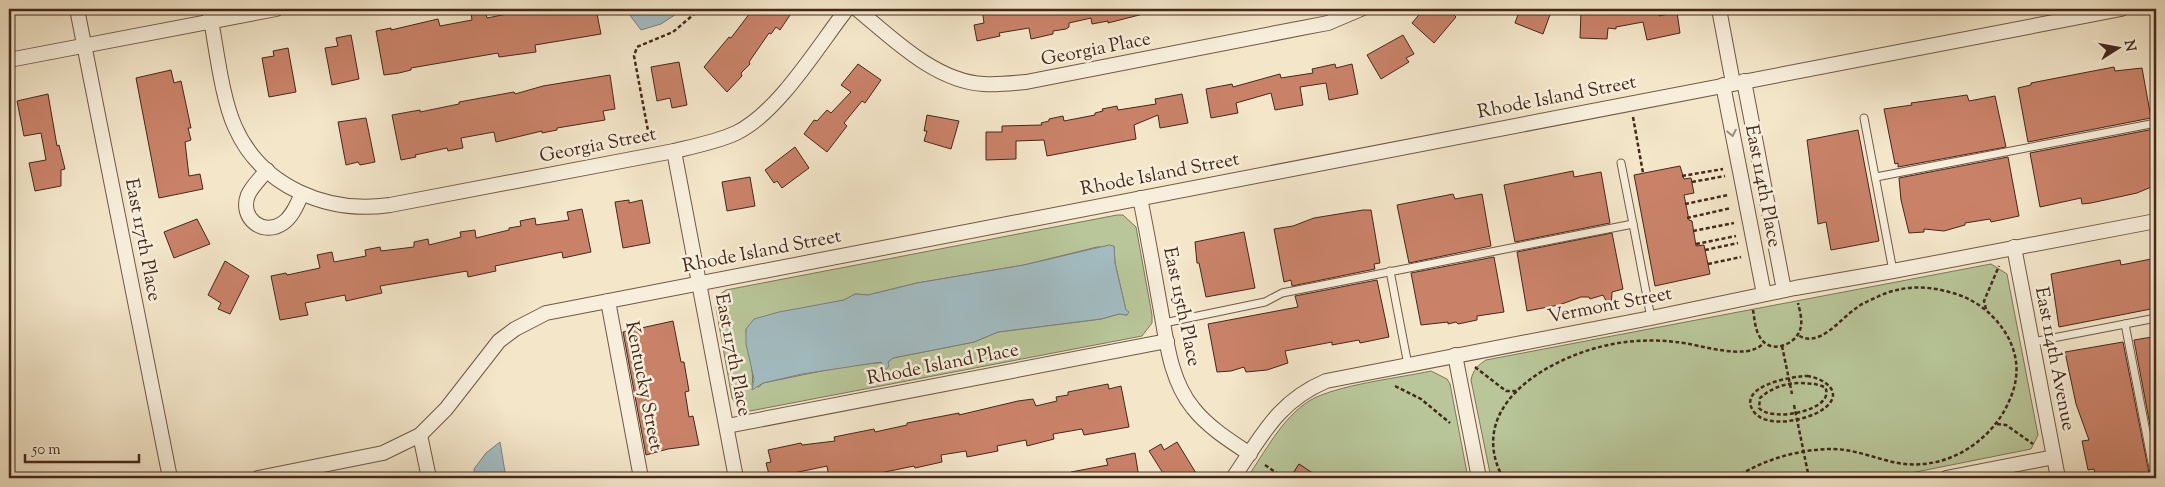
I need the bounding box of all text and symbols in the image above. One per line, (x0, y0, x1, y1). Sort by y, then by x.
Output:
north arrow (2092, 22, 2142, 72)
street label: Georgia Place (1039, 26, 1153, 74)
text: N (2118, 39, 2140, 53)
street label: Rhode Island Street (1475, 69, 1639, 127)
street label: Georgia Street (537, 121, 659, 171)
street label: East 114th Place (1737, 122, 1787, 250)
one-way arrow (1727, 129, 1737, 138)
street label: Rhode Island Street (1078, 146, 1242, 204)
street label: East 117th Place (117, 176, 167, 304)
street label: Rhode Island Street (680, 223, 844, 281)
street label: East 115th Place (1155, 245, 1207, 369)
street label: Vermont Street (1546, 281, 1675, 331)
street label: East 114th Avenue (2027, 285, 2081, 433)
street label: East 117th Place (707, 291, 757, 419)
street label: Kentucky Street (617, 319, 669, 454)
street label: Rhode Island Place (865, 337, 1021, 393)
scale bar (25, 432, 139, 464)
text: 50 m (31, 440, 61, 461)

